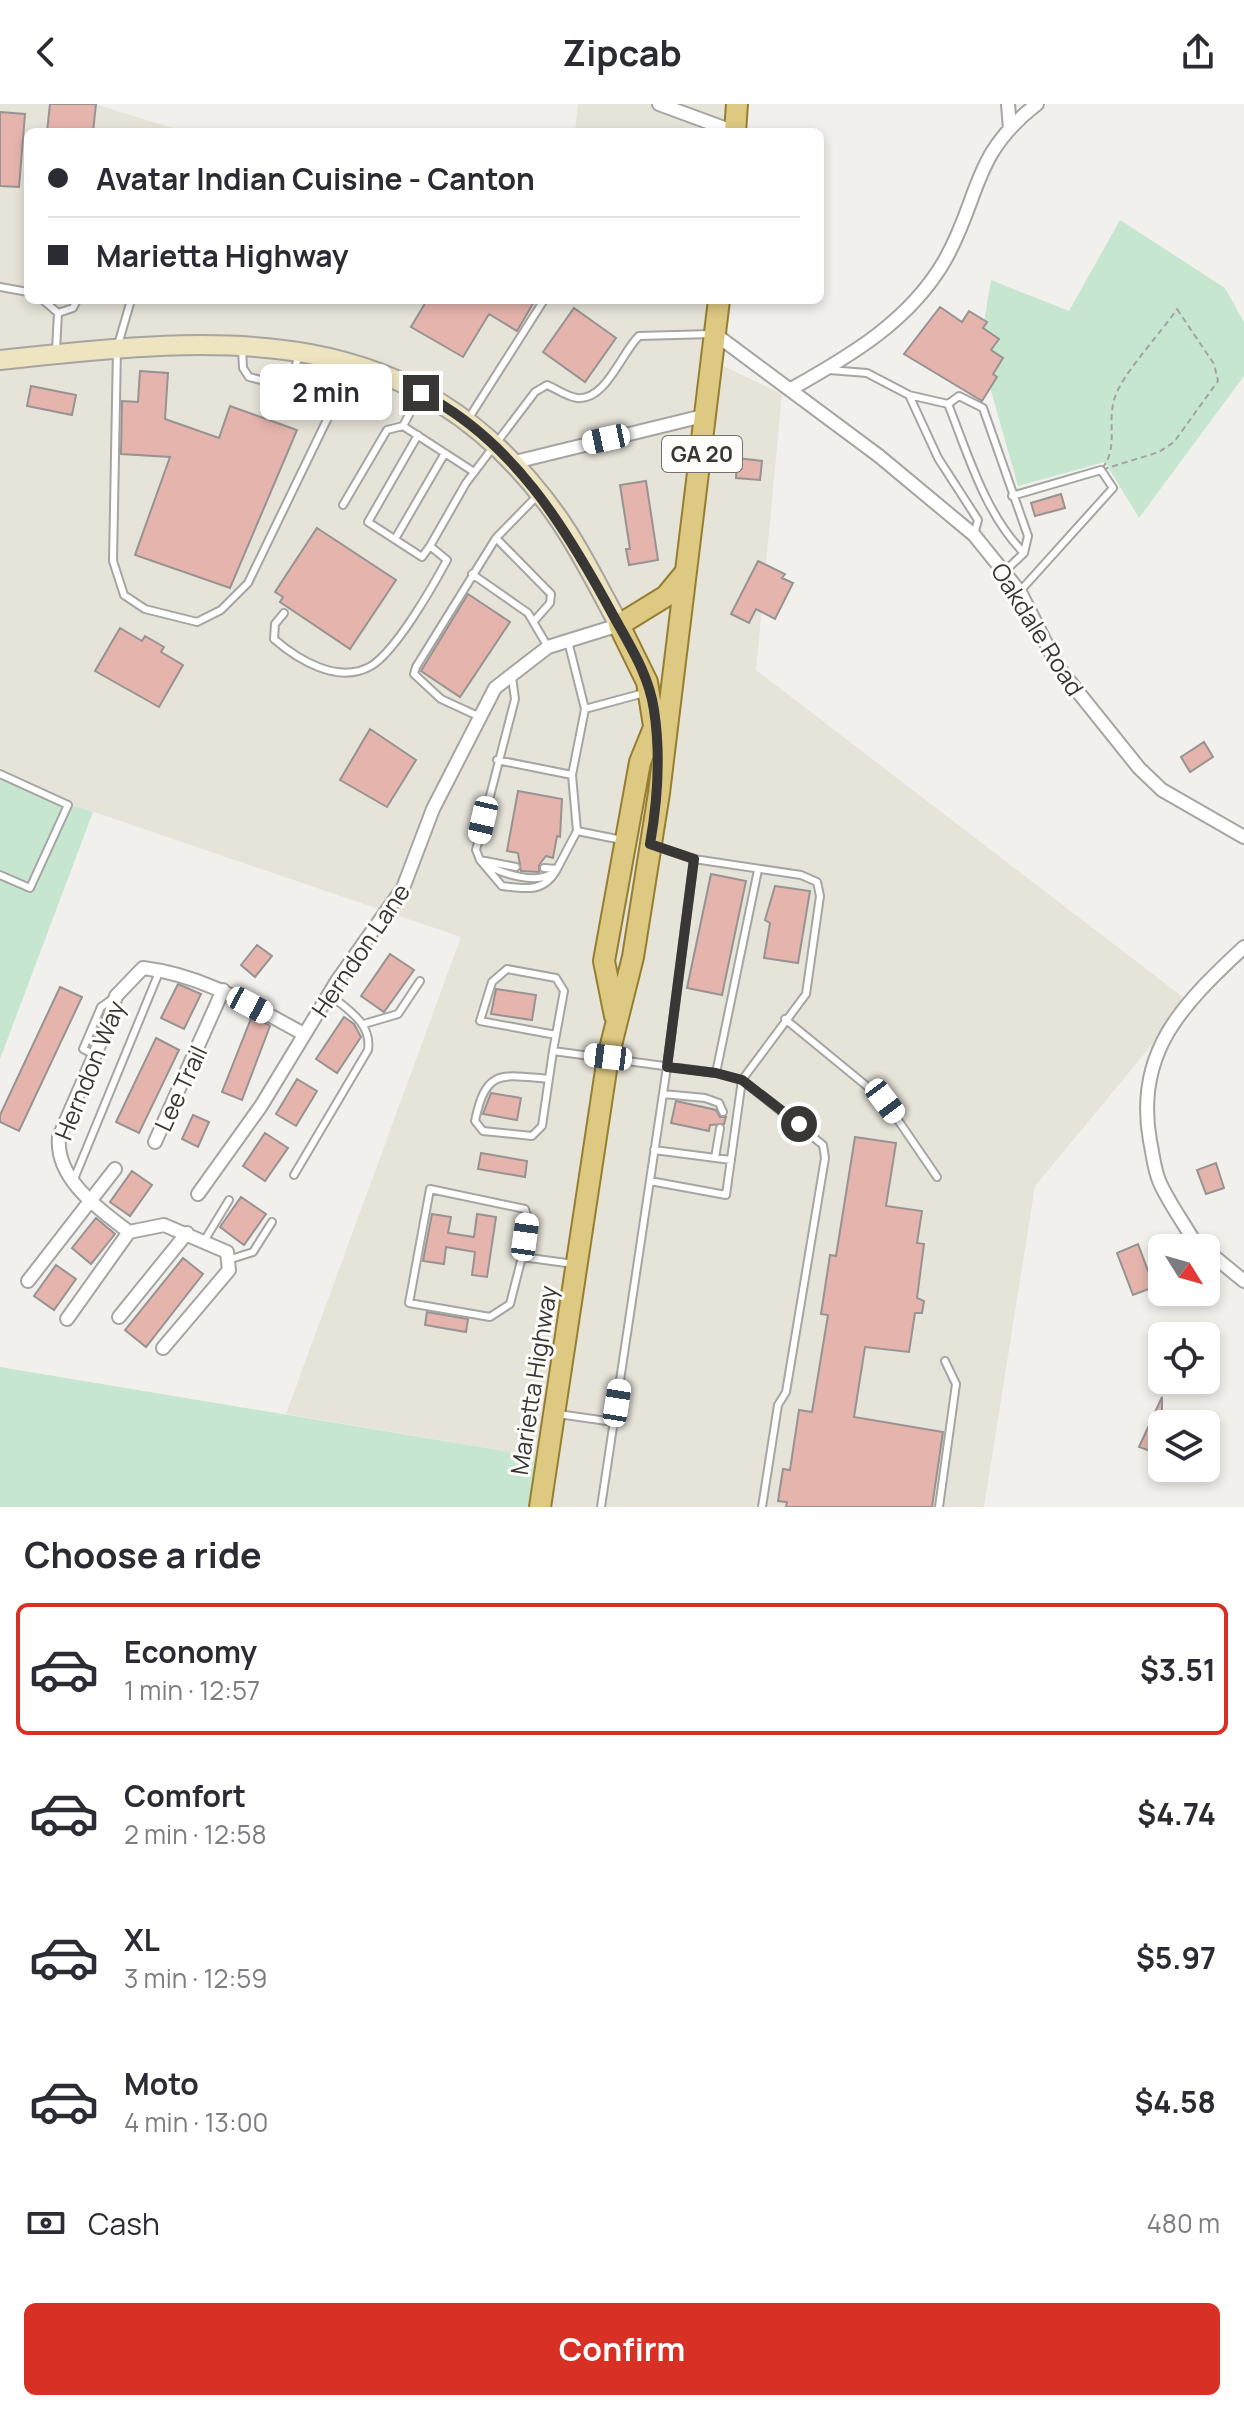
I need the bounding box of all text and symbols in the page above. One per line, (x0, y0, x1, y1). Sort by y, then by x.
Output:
text: Zipcab (562, 28, 682, 77)
icon: back (24, 30, 68, 74)
icon: share (1176, 30, 1220, 74)
text: Avatar Indian Cuisine - Canton (96, 158, 535, 199)
text: Marietta Highway (96, 235, 349, 276)
callout: 2 min (261, 365, 393, 421)
text: 2 min (292, 374, 360, 410)
route end (403, 375, 439, 411)
car (580, 422, 632, 456)
road number: GA 20 (662, 436, 742, 472)
street label: Oakdale Road (984, 556, 1092, 702)
car (466, 794, 500, 846)
street label: Herndon Lane (303, 877, 417, 1023)
car (223, 983, 277, 1027)
street label: Herndon Way (46, 995, 132, 1145)
street label: Lee Trail (146, 1040, 214, 1136)
car (583, 1042, 633, 1072)
car (861, 1075, 909, 1127)
route start (781, 1106, 817, 1142)
car (510, 1212, 540, 1262)
north arrow (1148, 1234, 1220, 1306)
map controls (1148, 1234, 1220, 1482)
street label: Marietta Highway (502, 1283, 564, 1477)
button: locate (1148, 1322, 1220, 1394)
car (601, 1377, 633, 1429)
button: layers (1148, 1410, 1220, 1482)
text: Choose a ride (24, 1530, 262, 1579)
text: Economy (124, 1631, 257, 1672)
icon: car (28, 1633, 100, 1705)
text: $3.51 (1140, 1649, 1216, 1690)
text: 1 min · 12:57 (124, 1672, 260, 1708)
text: Comfort (124, 1775, 246, 1816)
icon: car (28, 1777, 100, 1849)
text: $4.74 (1137, 1793, 1216, 1834)
text: 2 min · 12:58 (124, 1816, 267, 1852)
text: XL (124, 1919, 160, 1960)
icon: car (28, 1921, 100, 1993)
text: $5.97 (1136, 1937, 1216, 1978)
text: 3 min · 12:59 (124, 1960, 267, 1996)
text: Moto (124, 2063, 199, 2104)
icon: car (28, 2065, 100, 2137)
text: $4.58 (1134, 2081, 1216, 2122)
text: 4 min · 13:00 (124, 2104, 268, 2140)
icon: cash (24, 2201, 68, 2245)
text: Cash (88, 2203, 160, 2244)
text: 480 m (1146, 2205, 1220, 2241)
button: Confirm (24, 2303, 1220, 2395)

